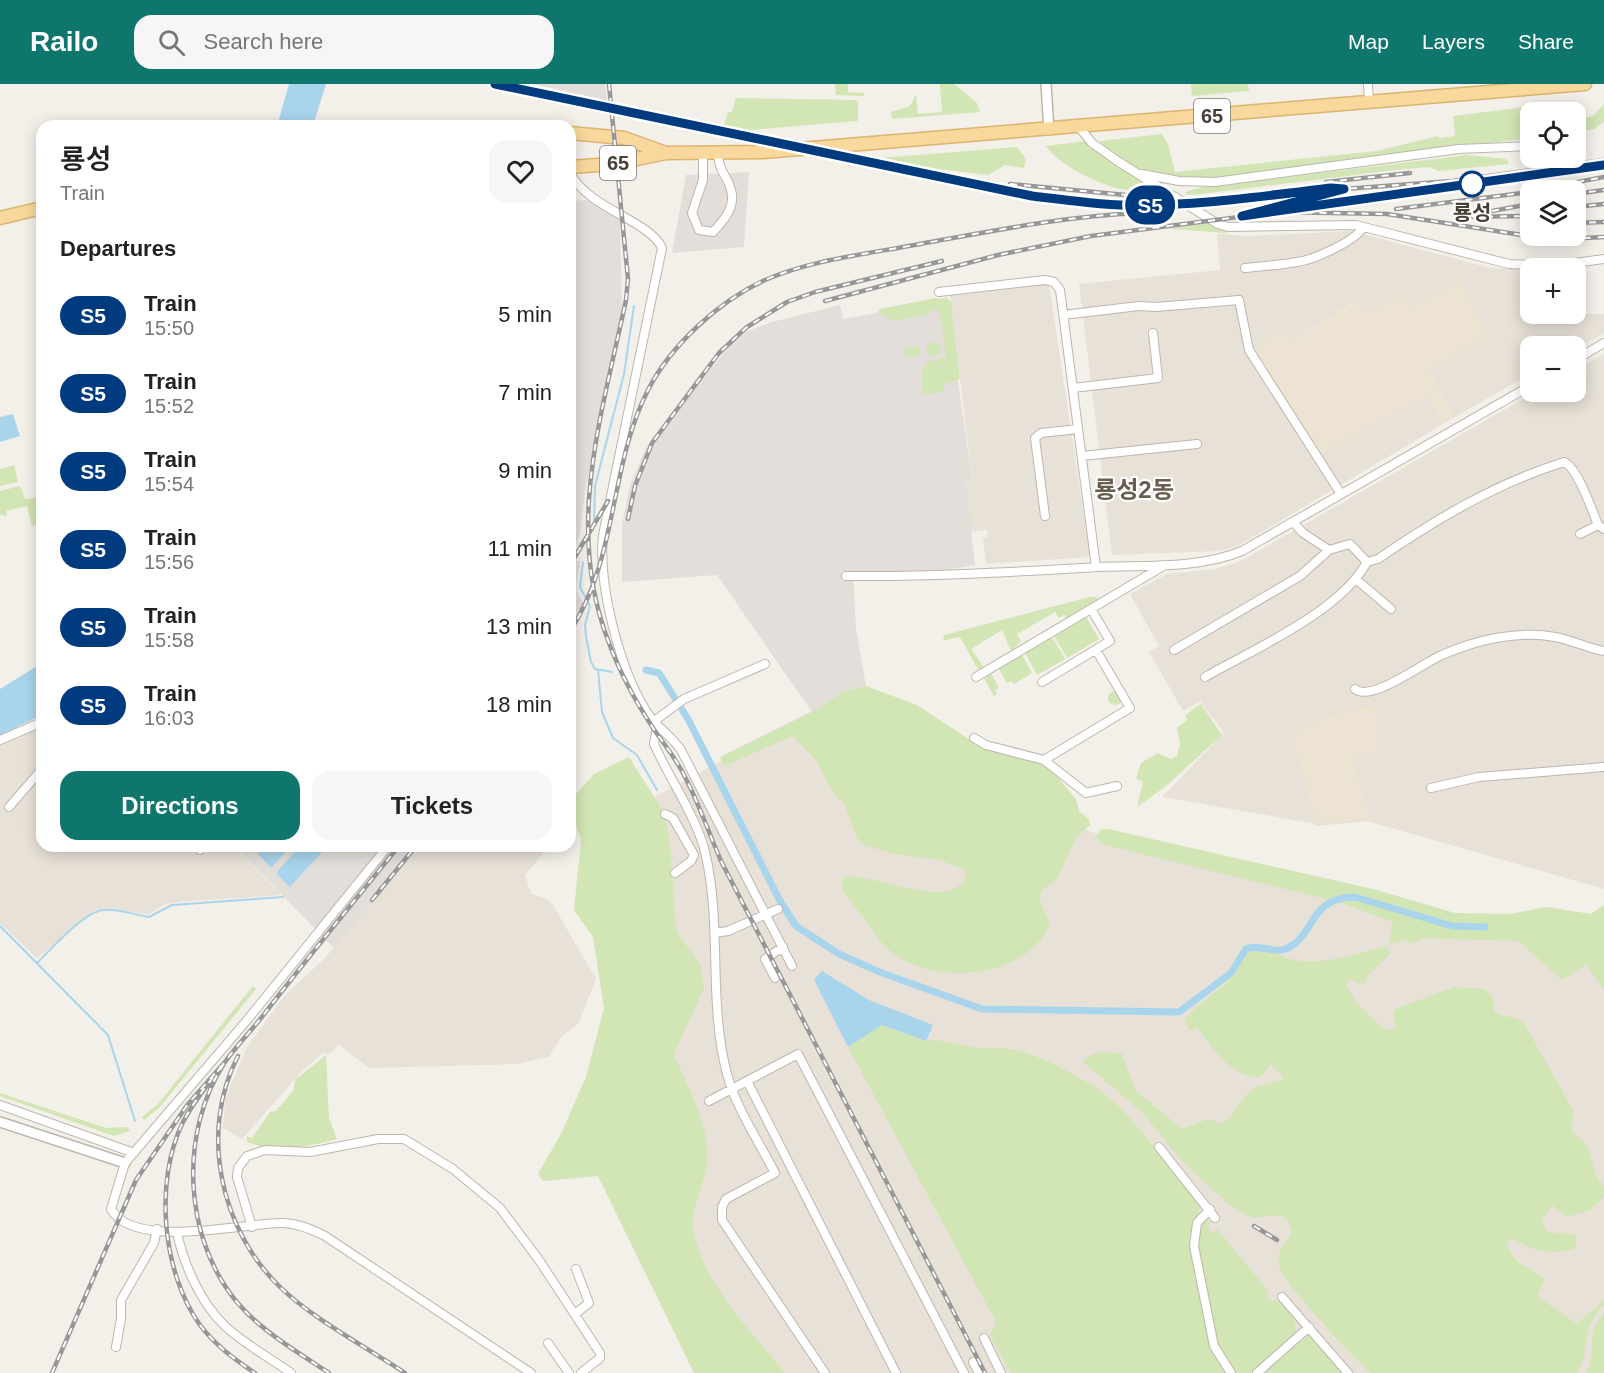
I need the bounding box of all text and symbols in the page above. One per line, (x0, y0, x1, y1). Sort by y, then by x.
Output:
search box (134, 15, 554, 69)
text: Railo (30, 26, 98, 57)
icon: search (155, 26, 188, 59)
text: Search here (203, 29, 323, 54)
text: Map (1348, 30, 1389, 53)
text: Layers (1422, 30, 1485, 53)
text: Share (1518, 30, 1574, 53)
road number: 65 (1194, 99, 1230, 133)
map controls (1520, 102, 1586, 402)
button: locate (1520, 102, 1586, 168)
button: heart (489, 140, 552, 203)
text: 룡성 (60, 144, 112, 175)
road number: 65 (600, 146, 636, 180)
marker: 룡성 (1459, 171, 1485, 197)
button: layers (1520, 180, 1586, 246)
text: Train (60, 182, 105, 204)
line badge: S5 (1123, 186, 1177, 224)
text: S5 (1137, 194, 1163, 217)
place label: 룡성 (1453, 201, 1491, 224)
text: Departures (60, 236, 176, 261)
button: + (1520, 258, 1586, 324)
text: Train (144, 291, 197, 316)
text: 5 min (498, 302, 552, 327)
text: S5 (80, 304, 106, 327)
text: 15:50 (144, 317, 194, 339)
button: − (1520, 336, 1586, 402)
text: Train (144, 369, 197, 394)
text: 7 min (498, 380, 552, 405)
text: S5 (80, 382, 106, 405)
text: 15:52 (144, 395, 194, 417)
text: Train (144, 447, 197, 472)
text: 9 min (498, 458, 552, 483)
text: S5 (80, 460, 106, 483)
text: 15:54 (144, 473, 194, 495)
district label: 룡성2동 (1094, 476, 1174, 503)
text: Train (144, 525, 197, 550)
text: 11 min (488, 536, 552, 561)
text: S5 (80, 538, 106, 561)
text: 15:56 (144, 551, 194, 573)
text: Train (144, 603, 197, 628)
text: 13 min (486, 614, 552, 639)
text: S5 (80, 616, 106, 639)
text: 15:58 (144, 629, 194, 651)
text: Train (144, 681, 197, 706)
text: 18 min (486, 692, 552, 717)
text: S5 (80, 694, 106, 717)
text: 16:03 (144, 707, 194, 729)
button: Directions (60, 771, 300, 840)
button: Tickets (312, 771, 552, 840)

